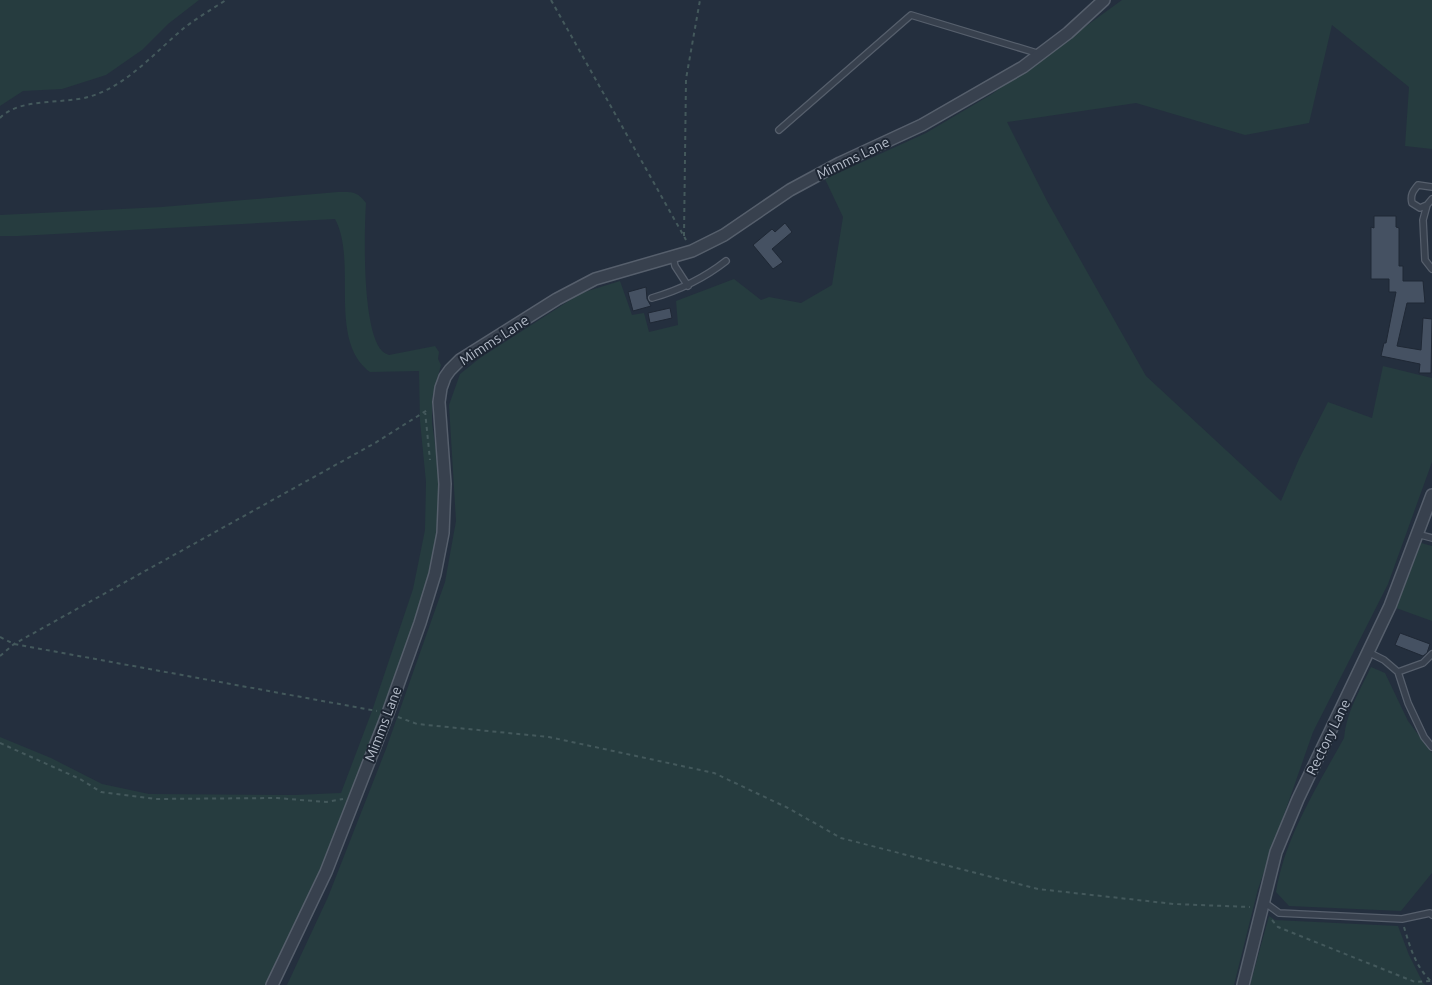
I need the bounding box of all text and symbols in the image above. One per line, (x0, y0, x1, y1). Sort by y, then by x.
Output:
street label: Mimms Lane (814, 133, 892, 183)
street label: Mimms Lane (456, 312, 532, 368)
street label: Mimms Lane (361, 684, 405, 764)
street label: Rectory Lane (1303, 697, 1353, 777)

